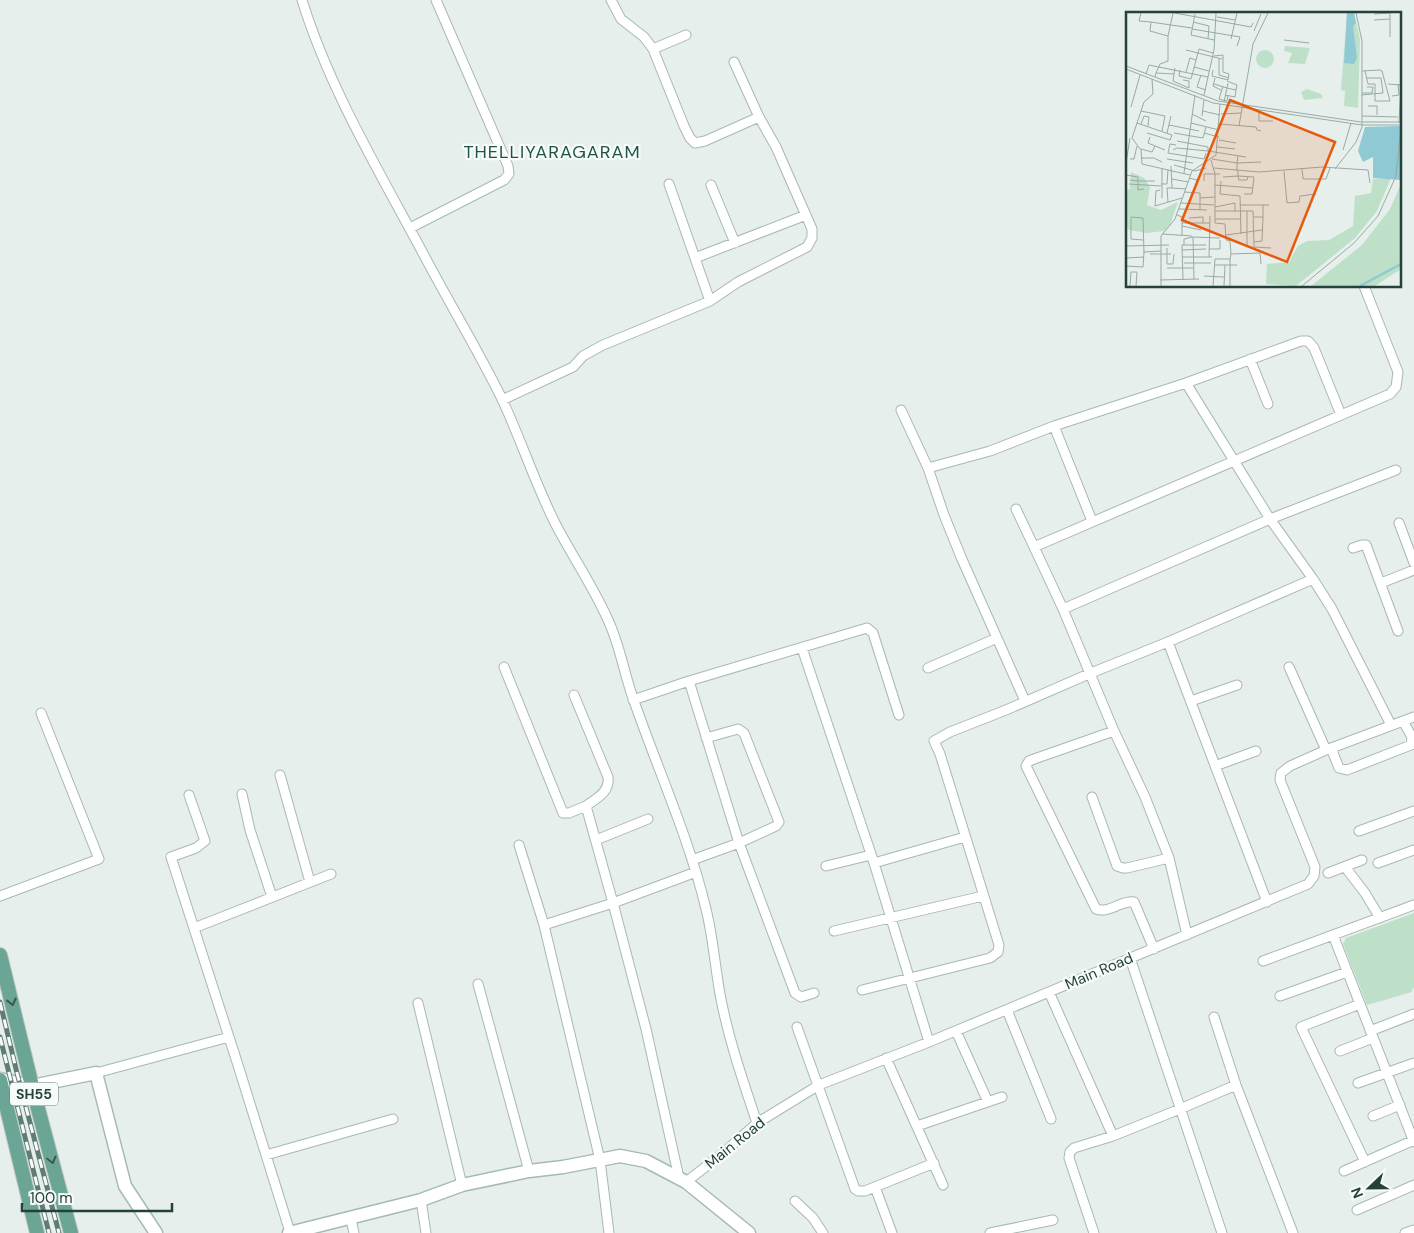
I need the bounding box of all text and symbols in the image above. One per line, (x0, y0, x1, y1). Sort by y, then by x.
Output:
inset map (1126, 12, 1402, 288)
district label: THELLIYARAGARAM (463, 140, 641, 164)
street label: Main Road (1062, 948, 1136, 994)
one-way arrow (6, 998, 16, 1006)
road number: SH55 (10, 1082, 58, 1106)
street label: Main Road (701, 1113, 769, 1173)
one-way arrow (46, 1155, 57, 1164)
north arrow (1344, 1163, 1394, 1213)
scale bar (22, 1180, 172, 1212)
text: N (1347, 1185, 1367, 1201)
text: 100 m (30, 1188, 73, 1208)

